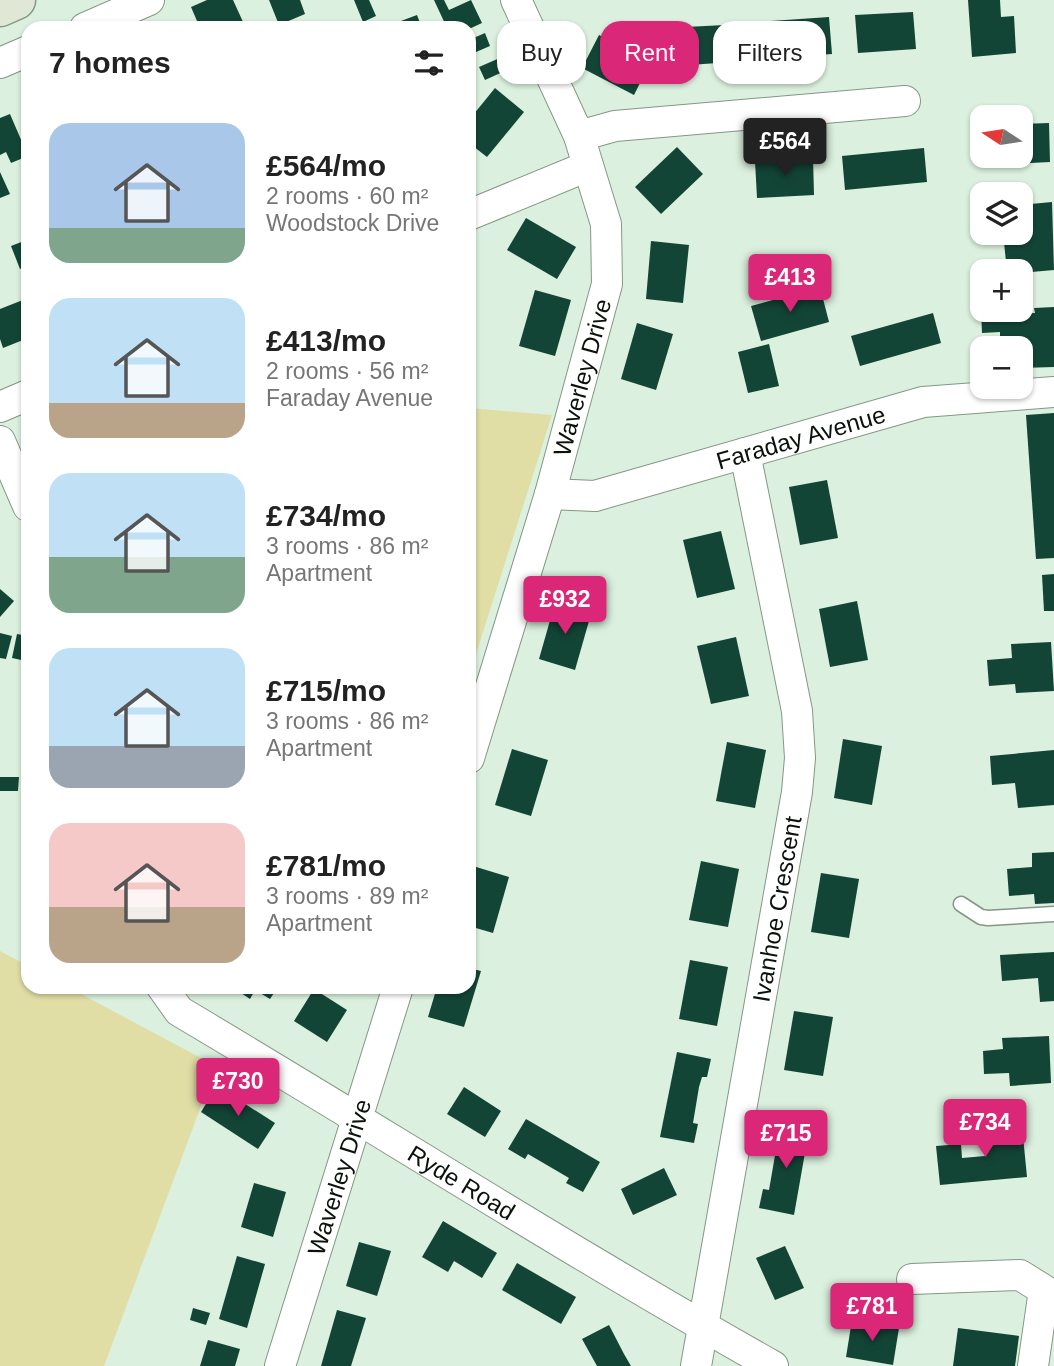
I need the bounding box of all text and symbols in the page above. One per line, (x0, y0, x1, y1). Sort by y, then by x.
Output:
chip: Buy (497, 21, 586, 84)
chip: Rent (600, 21, 699, 84)
chip: Filters (713, 21, 826, 84)
icon: filters (410, 44, 448, 82)
text: 7 homes (49, 46, 171, 79)
north arrow (970, 105, 1032, 168)
map controls (970, 105, 1033, 399)
pin: £564 (744, 118, 826, 178)
text: £564 (759, 128, 811, 154)
text: £564/mo (266, 149, 386, 182)
icon: home (105, 151, 189, 235)
button: layers (970, 182, 1033, 245)
text: 2 rooms · 60 m² (266, 183, 428, 209)
text: Woodstock Drive (266, 210, 439, 236)
pin: £413 (749, 254, 831, 314)
button: + (970, 259, 1033, 322)
text: £413 (764, 264, 816, 290)
street label: Waverley Drive (547, 296, 616, 459)
text: £413/mo (266, 324, 386, 357)
icon: home (105, 326, 189, 410)
button: − (970, 336, 1033, 399)
text: 2 rooms · 56 m² (266, 358, 428, 384)
text: Faraday Avenue (266, 385, 433, 411)
street label: Faraday Avenue (713, 400, 888, 474)
text: £734/mo (266, 499, 386, 532)
icon: home (105, 501, 189, 585)
text: 3 rooms · 86 m² (266, 533, 428, 559)
text: Apartment (266, 560, 372, 586)
pin: £932 (524, 576, 606, 636)
text: £932 (539, 586, 591, 612)
text: £715/mo (266, 674, 386, 707)
icon: home (105, 676, 189, 760)
text: 3 rooms · 86 m² (266, 708, 428, 734)
text: Apartment (266, 735, 372, 761)
street label: Ivanhoe Crescent (747, 814, 806, 1004)
text: £781/mo (266, 849, 386, 882)
icon: home (105, 851, 189, 935)
text: 3 rooms · 89 m² (266, 883, 428, 909)
text: Apartment (266, 910, 372, 936)
pin: £730 (197, 1058, 279, 1118)
text: £730 (212, 1068, 264, 1094)
street label: Waverley Drive (302, 1096, 376, 1258)
pin: £734 (944, 1100, 1026, 1159)
text: £734 (959, 1109, 1011, 1135)
pin: £715 (745, 1110, 827, 1170)
text: £715 (760, 1120, 812, 1146)
street label: Ryde Road (403, 1139, 520, 1225)
pin: £781 (831, 1284, 913, 1343)
text: £781 (846, 1293, 898, 1319)

